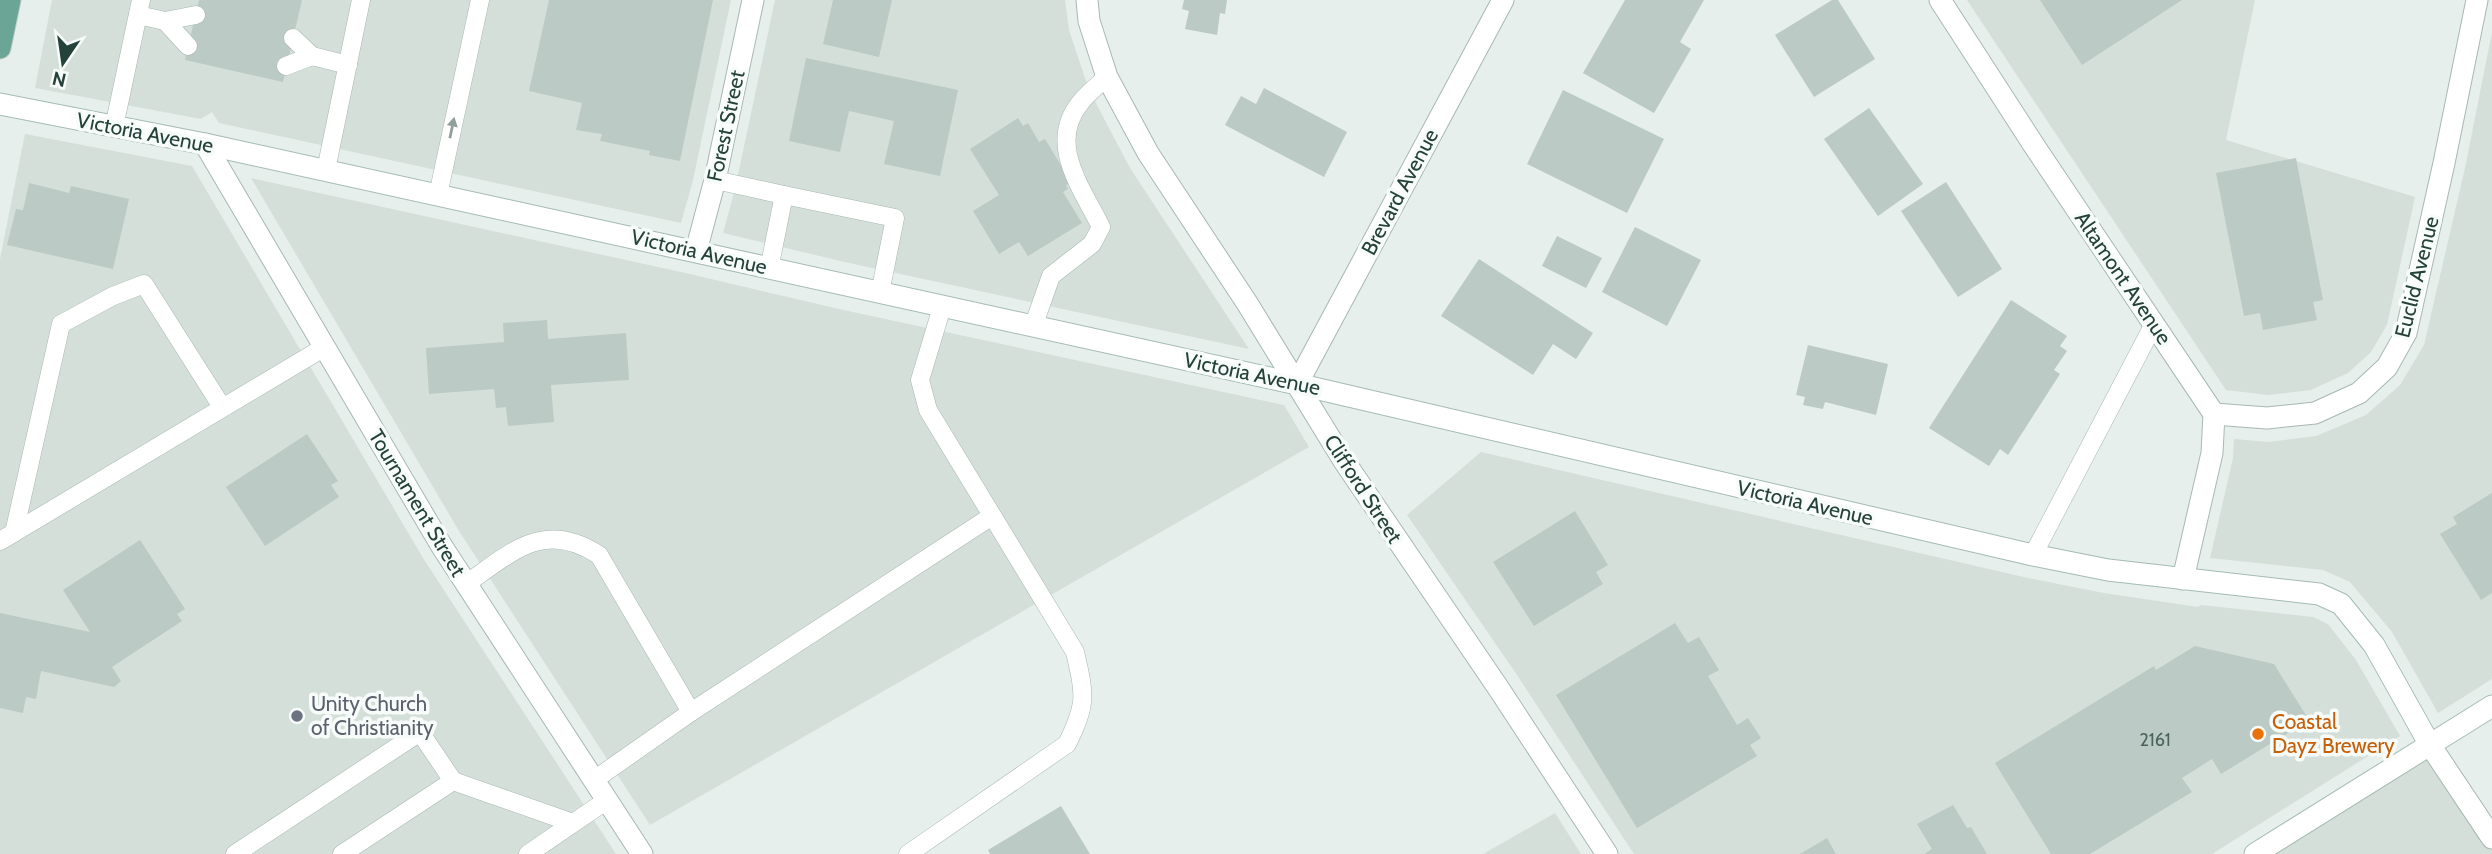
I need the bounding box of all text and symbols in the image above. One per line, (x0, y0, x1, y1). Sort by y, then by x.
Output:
north arrow (28, 28, 98, 98)
text: N (50, 66, 68, 92)
street label: Forest Street (702, 68, 750, 184)
street label: Victoria Avenue (75, 107, 216, 158)
one-way arrow (447, 117, 458, 139)
street label: Brevard Avenue (1356, 124, 1443, 259)
street label: Altamont Avenue (2070, 207, 2177, 349)
street label: Euclid Avenue (2389, 213, 2444, 340)
street label: Victoria Avenue (629, 224, 770, 279)
street label: Victoria Avenue (1182, 347, 1323, 400)
street label: Tournament Street (364, 425, 471, 581)
street label: Clifford Street (1319, 430, 1408, 548)
street label: Victoria Avenue (1735, 475, 1876, 530)
place label: Unity Church of Christianity (311, 691, 434, 740)
marker: Unity Church of Christianity (289, 708, 305, 724)
place label: Coastal Dayz Brewery (2272, 709, 2395, 758)
marker: Coastal Dayz Brewery (2250, 726, 2266, 742)
house number: 2161 (2139, 729, 2171, 751)

